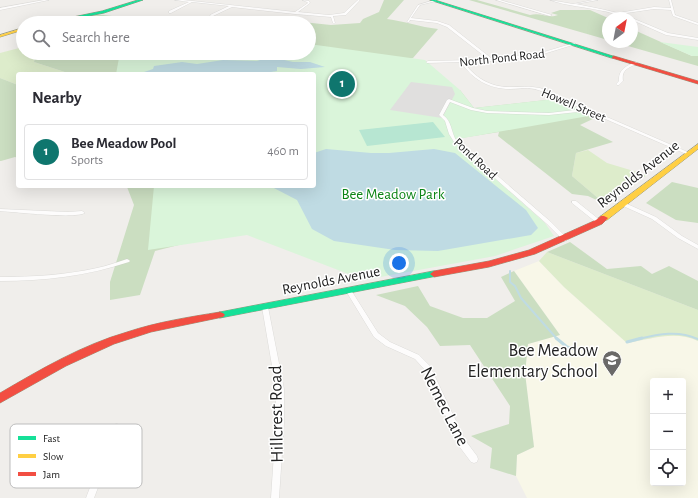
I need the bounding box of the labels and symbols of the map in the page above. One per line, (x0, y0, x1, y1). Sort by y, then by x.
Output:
north arrow (602, 12, 638, 48)
street label: North Pond Road (459, 48, 546, 69)
pin: 1 (329, 69, 355, 99)
street label: Howell Street (539, 86, 608, 125)
street label: Pond Road (451, 136, 499, 182)
street label: Reynolds Avenue (595, 138, 682, 211)
park label: Bee Meadow Park (342, 187, 445, 202)
your location (389, 253, 409, 273)
street label: Reynolds Avenue (281, 264, 381, 297)
place label: Bee Meadow Elementary School (468, 342, 598, 381)
school or university icon: Bee Meadow Elementary School (601, 349, 623, 377)
street label: Nemec Lane (417, 364, 472, 449)
street label: Hillcrest Road (267, 365, 287, 463)
legend (10, 424, 142, 488)
text: Fast (43, 433, 61, 444)
text: Slow (43, 451, 64, 462)
text: Jam (43, 469, 60, 480)

